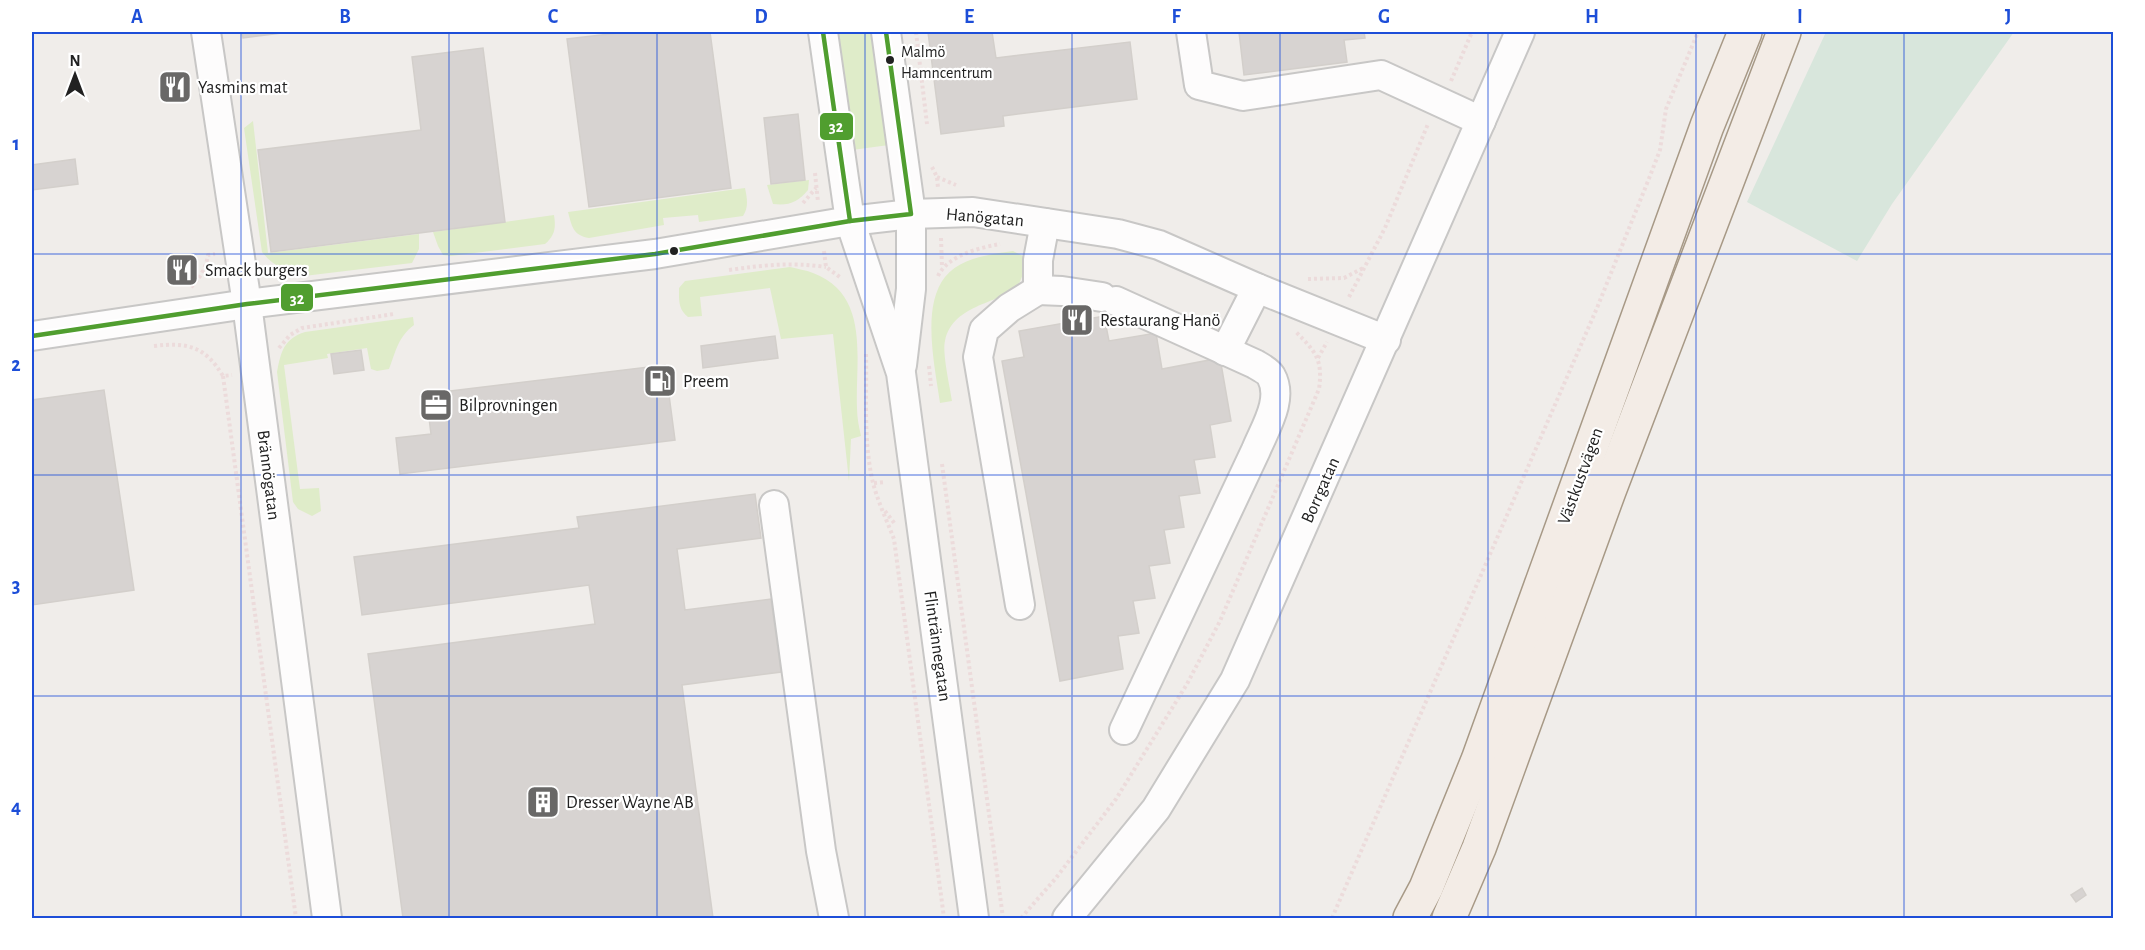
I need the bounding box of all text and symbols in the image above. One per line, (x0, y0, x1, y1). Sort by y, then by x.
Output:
text: A (131, 7, 143, 27)
text: B (339, 7, 351, 27)
text: C (548, 7, 559, 27)
text: D (754, 7, 768, 27)
text: E (964, 7, 974, 27)
text: F (1171, 7, 1181, 27)
text: G (1378, 7, 1390, 27)
text: H (1585, 7, 1599, 27)
text: I (1797, 7, 1803, 27)
text: J (2005, 7, 2011, 27)
place label: Malmö Hamncentrum (901, 44, 993, 81)
north arrow (45, 45, 105, 105)
text: N (69, 53, 81, 69)
marker: Malmö Hamncentrum (884, 54, 896, 66)
restaurant icon: Yasmins mat (157, 69, 193, 105)
place label: Yasmins mat (198, 79, 288, 97)
line badge: 32 (819, 112, 854, 141)
text: 32 (829, 119, 844, 135)
text: 1 (12, 134, 20, 154)
street label: Hanögatan (945, 206, 1025, 230)
unlabelled marker (668, 245, 680, 257)
restaurant icon: Smack burgers (164, 252, 200, 288)
place label: Smack burgers (205, 262, 308, 280)
line badge: 32 (280, 283, 314, 312)
text: 32 (290, 291, 305, 307)
restaurant icon: Restaurang Hanö (1059, 302, 1095, 338)
place label: Restaurang Hanö (1100, 312, 1221, 330)
text: 2 (11, 355, 21, 375)
fuel station icon: Preem (642, 363, 678, 399)
place label: Preem (683, 373, 729, 391)
office icon: Bilprovningen (418, 387, 454, 423)
place label: Bilprovningen (459, 397, 558, 415)
street label: Västkustvägen (1555, 425, 1607, 527)
street label: Brännögatan (254, 429, 282, 521)
street label: Borrgatan (1298, 455, 1343, 526)
text: 3 (12, 576, 20, 596)
street label: Flintrännegatan (920, 589, 954, 703)
building icon: Dresser Wayne AB (525, 784, 561, 820)
place label: Dresser Wayne AB (566, 794, 694, 812)
text: 4 (11, 797, 21, 817)

